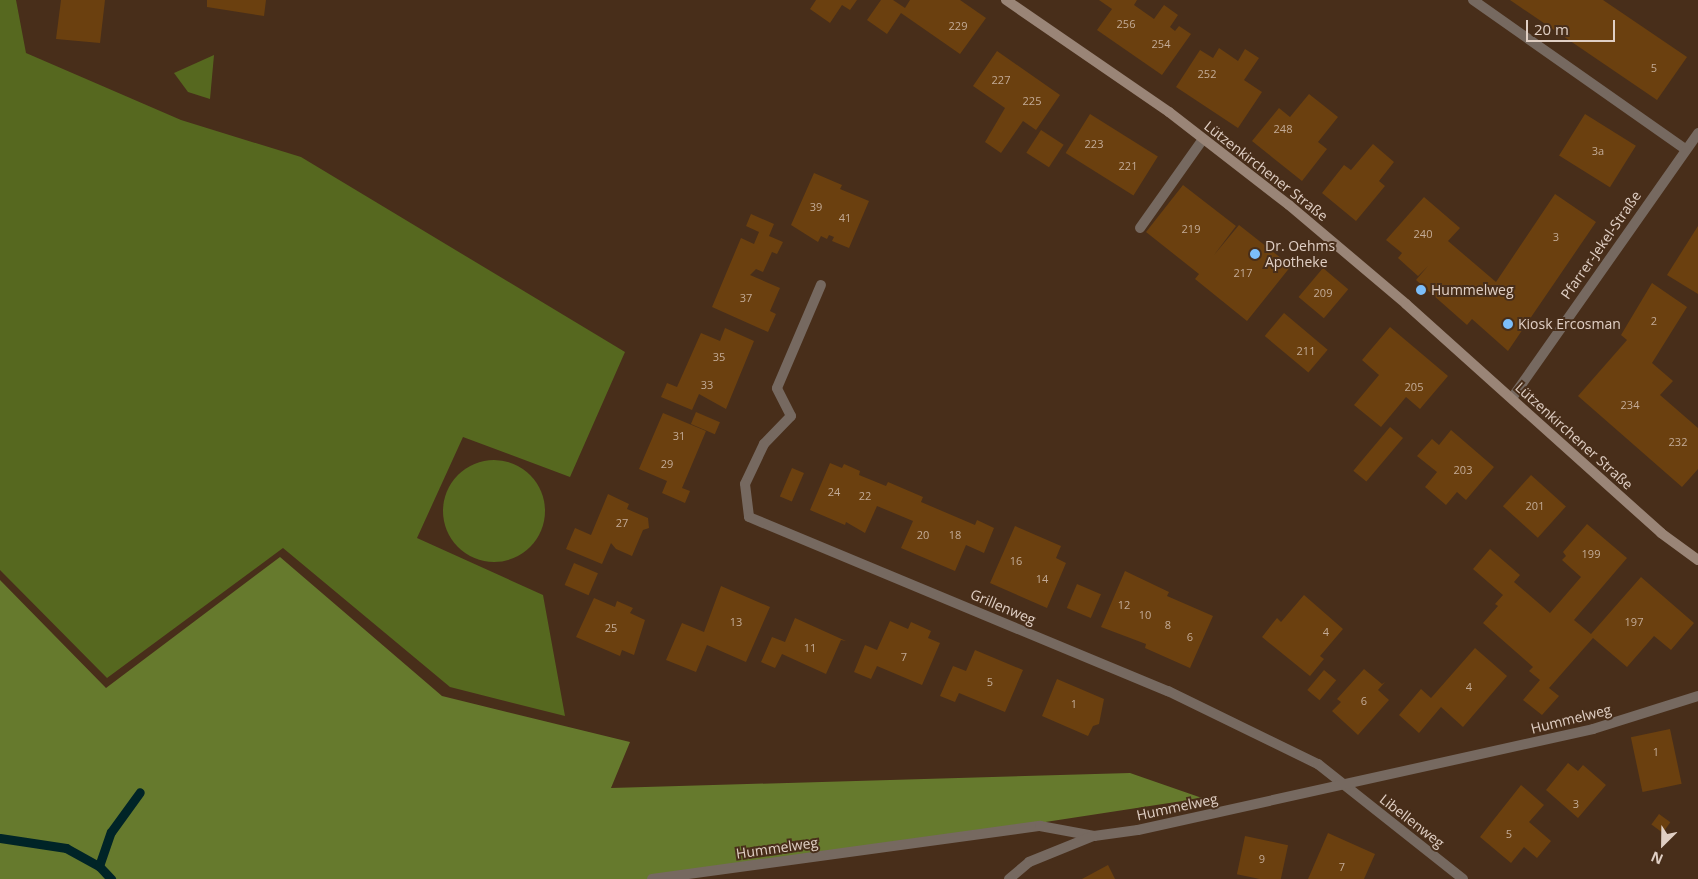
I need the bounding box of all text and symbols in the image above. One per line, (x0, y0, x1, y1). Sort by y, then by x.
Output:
scale bar (1528, 10, 1617, 42)
house number: 256 (1117, 17, 1135, 31)
house number: 229 (949, 19, 967, 33)
text: 20 m (1534, 19, 1569, 39)
house number: 254 (1152, 37, 1170, 51)
house number: 5 (1651, 61, 1657, 75)
house number: 252 (1198, 67, 1216, 81)
house number: 227 (992, 73, 1010, 87)
house number: 225 (1023, 94, 1041, 108)
street label: Lützenkirchener Straße (1201, 118, 1331, 224)
house number: 248 (1274, 122, 1292, 136)
house number: 223 (1085, 137, 1103, 151)
house number: 3a (1592, 144, 1604, 158)
house number: 221 (1119, 159, 1137, 173)
street label: Pfarrer-Jekel-Straße (1557, 188, 1645, 302)
house number: 39 (810, 200, 822, 214)
house number: 41 (839, 211, 851, 225)
house number: 219 (1182, 222, 1200, 236)
house number: 240 (1414, 227, 1432, 241)
house number: 3 (1553, 230, 1559, 244)
place label: Dr. Oehms Apotheke (1265, 238, 1335, 270)
marker: Dr. Oehms Apotheke (1249, 248, 1261, 260)
house number: 217 (1234, 266, 1252, 280)
place label: Hummelweg (1431, 282, 1514, 298)
marker: Hummelweg (1415, 284, 1427, 296)
house number: 209 (1314, 286, 1332, 300)
house number: 37 (740, 291, 752, 305)
house number: 2 (1651, 314, 1657, 328)
place label: Kiosk Ercosman (1518, 316, 1621, 332)
marker: Kiosk Ercosman (1502, 318, 1514, 330)
house number: 211 (1297, 344, 1315, 358)
house number: 35 (713, 350, 725, 364)
house number: 33 (701, 378, 713, 392)
street label: Lützenkirchener Straße (1512, 379, 1636, 493)
house number: 205 (1405, 380, 1423, 394)
house number: 234 (1621, 398, 1639, 412)
house number: 31 (673, 429, 685, 443)
house number: 232 (1669, 435, 1687, 449)
house number: 29 (661, 457, 673, 471)
house number: 203 (1454, 463, 1472, 477)
house number: 24 (828, 485, 840, 499)
house number: 22 (859, 489, 871, 503)
house number: 201 (1526, 499, 1544, 513)
house number: 27 (616, 516, 628, 530)
house number: 20 (917, 528, 929, 542)
house number: 18 (949, 528, 961, 542)
house number: 199 (1582, 547, 1600, 561)
house number: 16 (1010, 554, 1022, 568)
house number: 14 (1036, 572, 1048, 586)
street label: Grillenweg (968, 586, 1038, 628)
house number: 12 (1118, 598, 1130, 612)
house number: 10 (1139, 608, 1151, 622)
house number: 13 (730, 615, 742, 629)
house number: 197 (1625, 615, 1643, 629)
house number: 8 (1165, 618, 1171, 632)
house number: 25 (605, 621, 617, 635)
house number: 4 (1323, 625, 1329, 639)
house number: 6 (1187, 630, 1193, 644)
house number: 11 (804, 641, 816, 655)
house number: 7 (901, 650, 907, 664)
house number: 5 (987, 675, 993, 689)
house number: 4 (1466, 680, 1472, 694)
house number: 6 (1361, 694, 1367, 708)
house number: 1 (1071, 697, 1077, 711)
street label: Hummelweg (1529, 701, 1613, 737)
house number: 1 (1653, 745, 1659, 759)
street label: Hummelweg (1135, 790, 1219, 824)
street label: Libellenweg (1376, 791, 1448, 851)
house number: 3 (1573, 797, 1579, 811)
north arrow (1638, 819, 1688, 869)
house number: 5 (1506, 827, 1512, 841)
street label: Hummelweg (735, 834, 819, 862)
text: N (1648, 847, 1666, 869)
house number: 9 (1259, 852, 1265, 866)
house number: 7 (1339, 860, 1345, 874)

